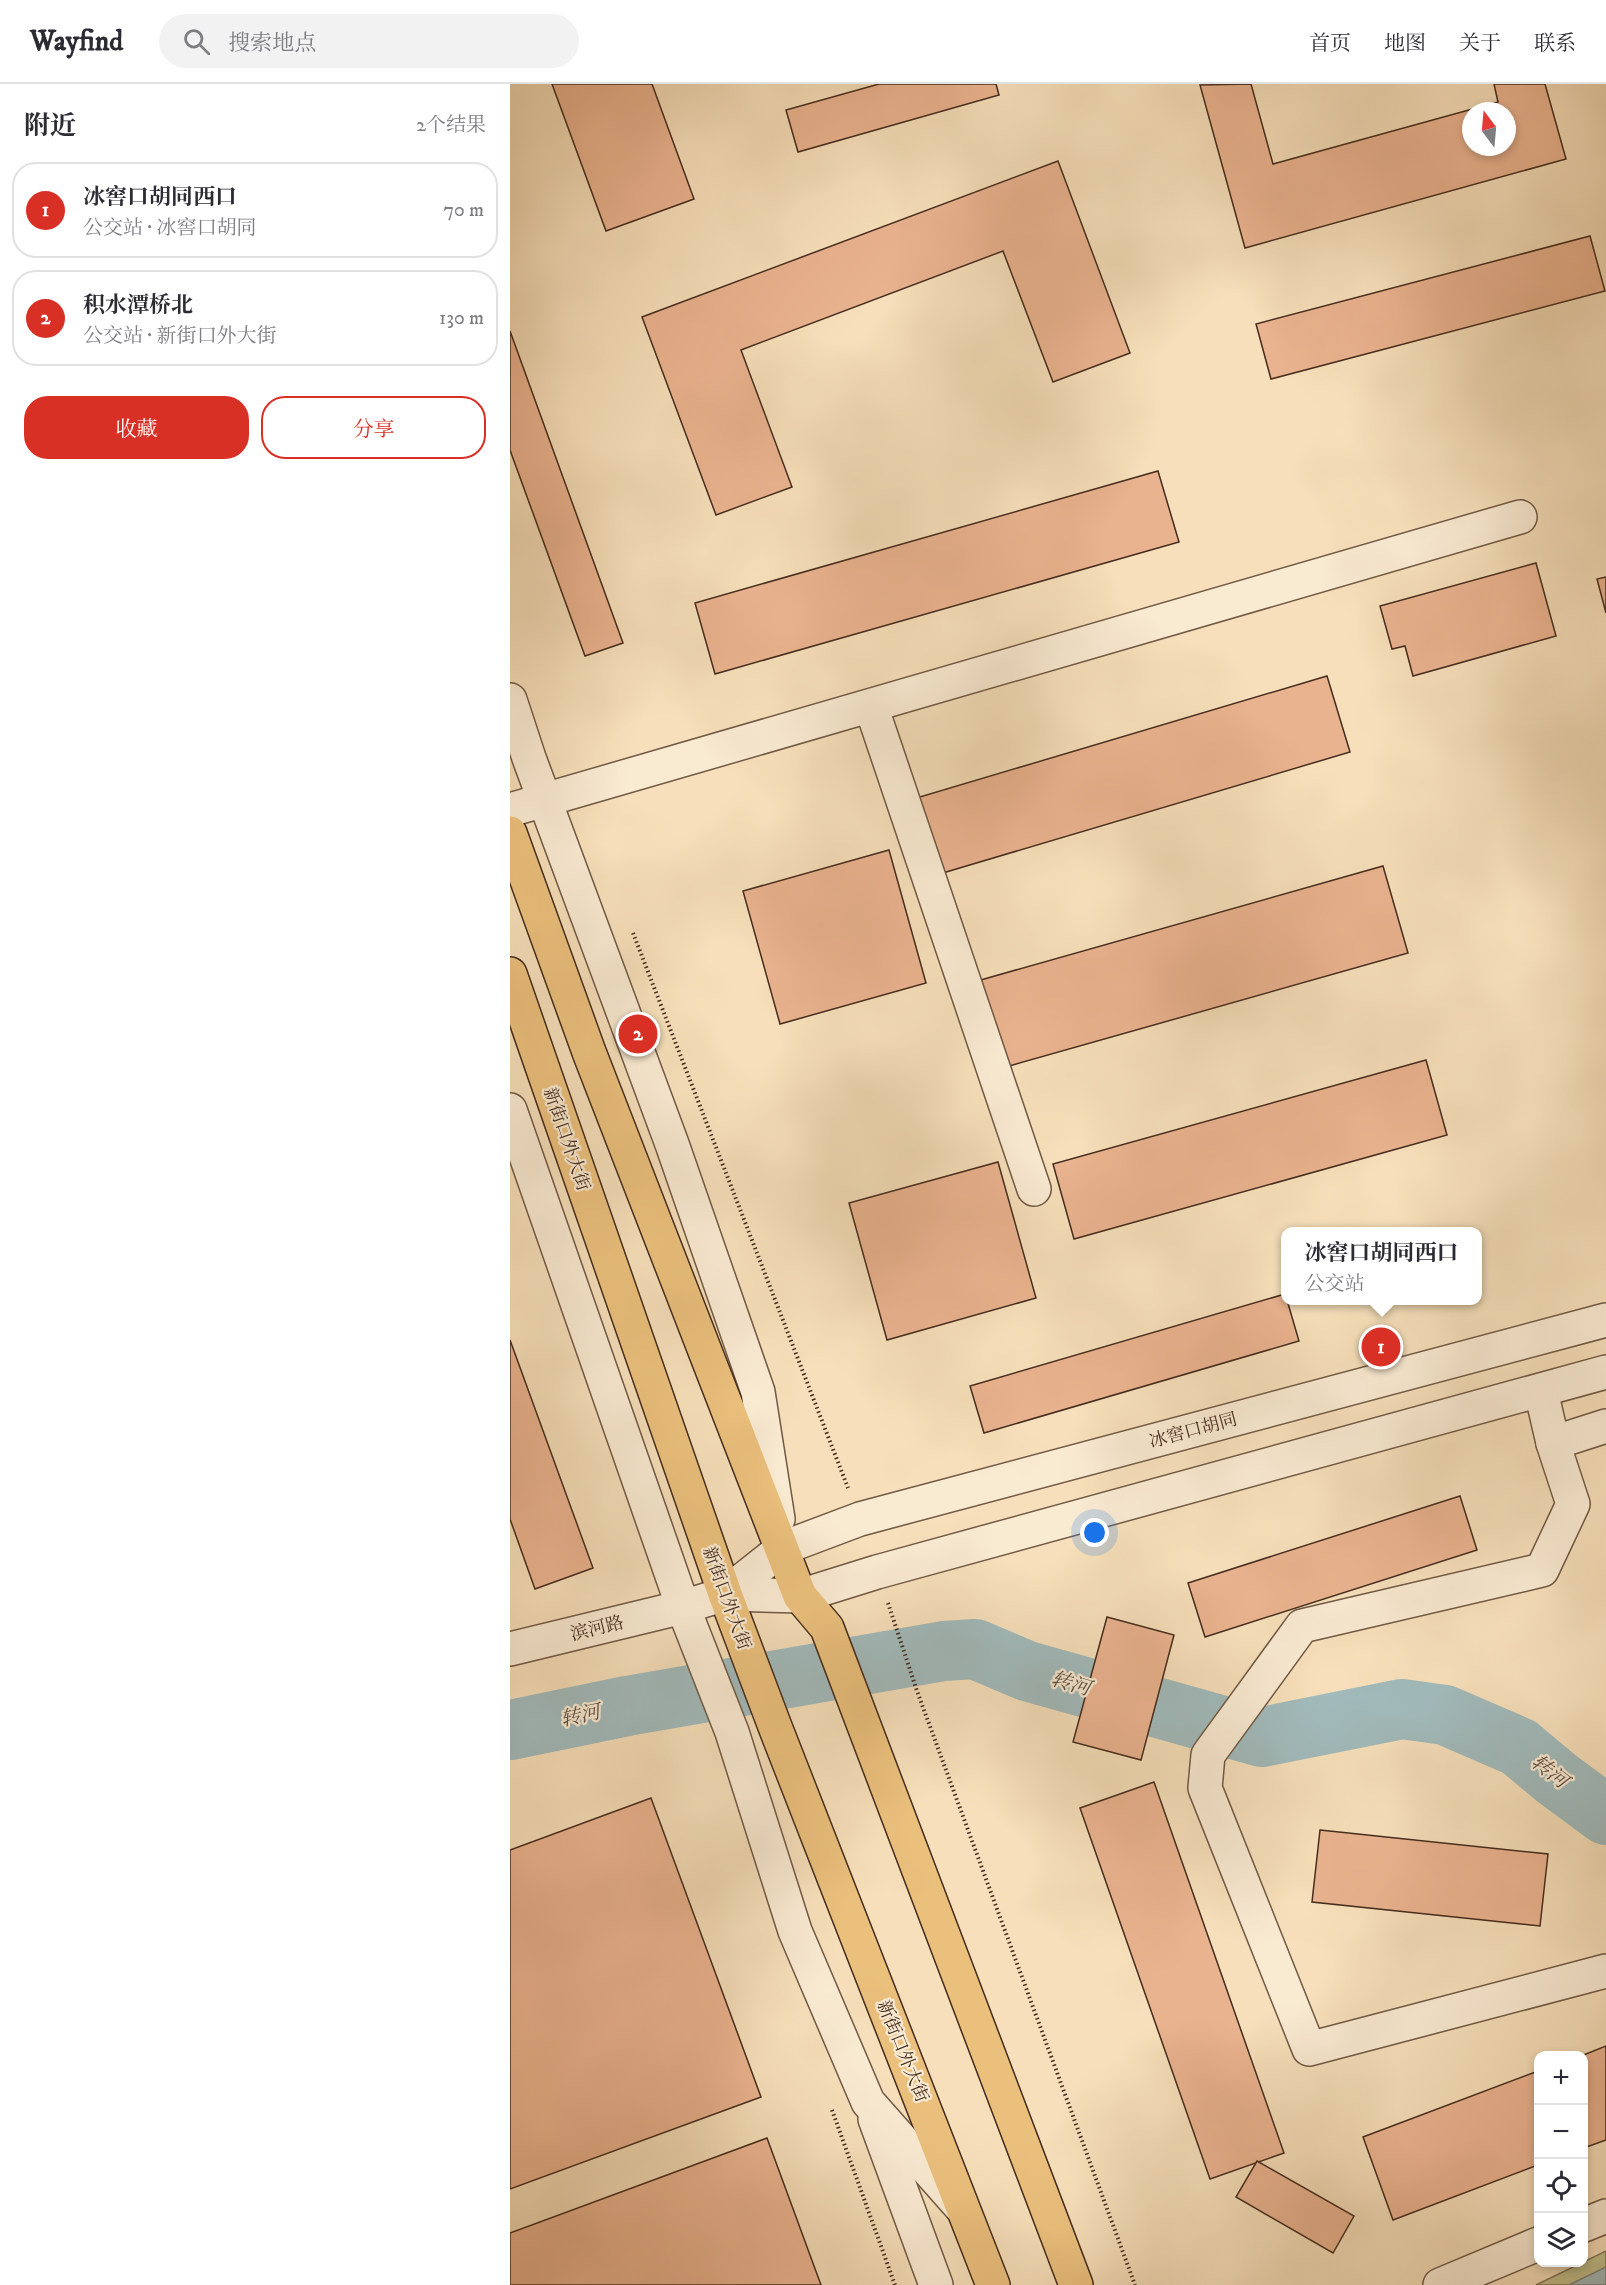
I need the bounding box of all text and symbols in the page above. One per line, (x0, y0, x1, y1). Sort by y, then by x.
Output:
search box (159, 14, 579, 68)
text: Wayfind (30, 24, 123, 59)
icon: search (180, 25, 213, 58)
text: 搜索地点 (228, 30, 316, 57)
text: 首页 (1309, 31, 1351, 57)
text: 地图 (1384, 31, 1426, 57)
text: 关于 (1459, 31, 1501, 57)
text: 联系 (1534, 31, 1576, 57)
north arrow (1462, 102, 1516, 156)
text: 附近 (24, 110, 76, 143)
text: 2个结果 (416, 113, 486, 138)
text: 冰窖口胡同西口 (83, 184, 237, 211)
text: 1 (42, 198, 49, 223)
text: 70 m (443, 198, 484, 223)
text: 公交站 · 冰窖口胡同 (83, 216, 256, 241)
text: 积水潭桥北 (83, 292, 193, 319)
text: 2 (41, 306, 50, 331)
text: 130 m (439, 306, 484, 331)
text: 公交站 · 新街口外大街 (83, 324, 276, 349)
button: 收藏 (24, 396, 249, 459)
button: 分享 (261, 396, 486, 459)
pin: 2 (618, 1012, 658, 1056)
street label: 新街口外大街 (538, 1085, 594, 1194)
popup (1281, 1227, 1482, 1305)
text: 冰窖口胡同西口 (1304, 1240, 1459, 1267)
text: 公交站 (1304, 1272, 1364, 1297)
pin: 1 (1362, 1324, 1400, 1370)
street label: 冰窖口胡同 (1147, 1409, 1240, 1453)
your location (1080, 1518, 1109, 1547)
street label: 新街口外大街 (697, 1544, 755, 1653)
street label: 滨河路 (568, 1612, 626, 1646)
water label: 转河 (1048, 1667, 1096, 1703)
water label: 转河 (558, 1699, 605, 1733)
water label: 转河 (1526, 1750, 1575, 1796)
street label: 新街口外大街 (872, 1997, 933, 2106)
map controls (1534, 2051, 1588, 2267)
button: + (1534, 2051, 1588, 2105)
button: − (1534, 2105, 1588, 2159)
button: locate (1534, 2159, 1588, 2213)
button: layers (1534, 2213, 1588, 2267)

